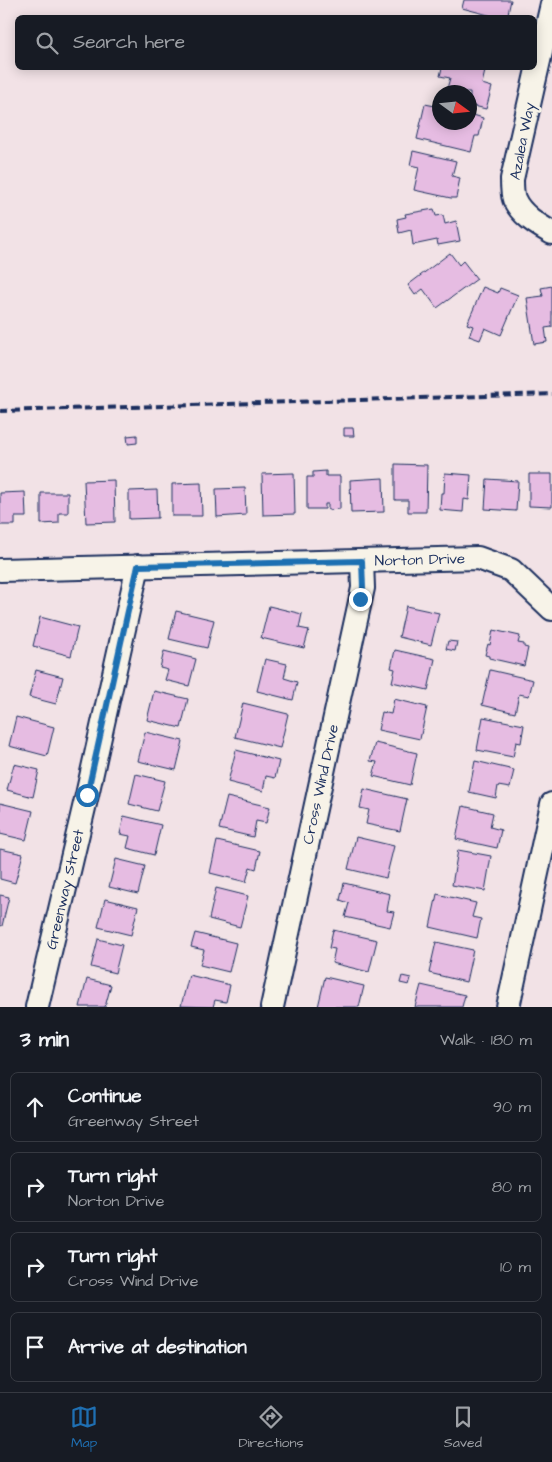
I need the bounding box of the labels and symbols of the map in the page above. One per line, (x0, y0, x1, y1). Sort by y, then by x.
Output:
north arrow (432, 85, 477, 130)
street label: Azalea Way (505, 100, 541, 182)
street label: Norton Drive (374, 548, 465, 572)
route end (349, 588, 372, 611)
street label: Cross Wind Drive (298, 722, 344, 846)
route start (76, 784, 99, 807)
street label: Greenway Street (41, 827, 90, 952)

